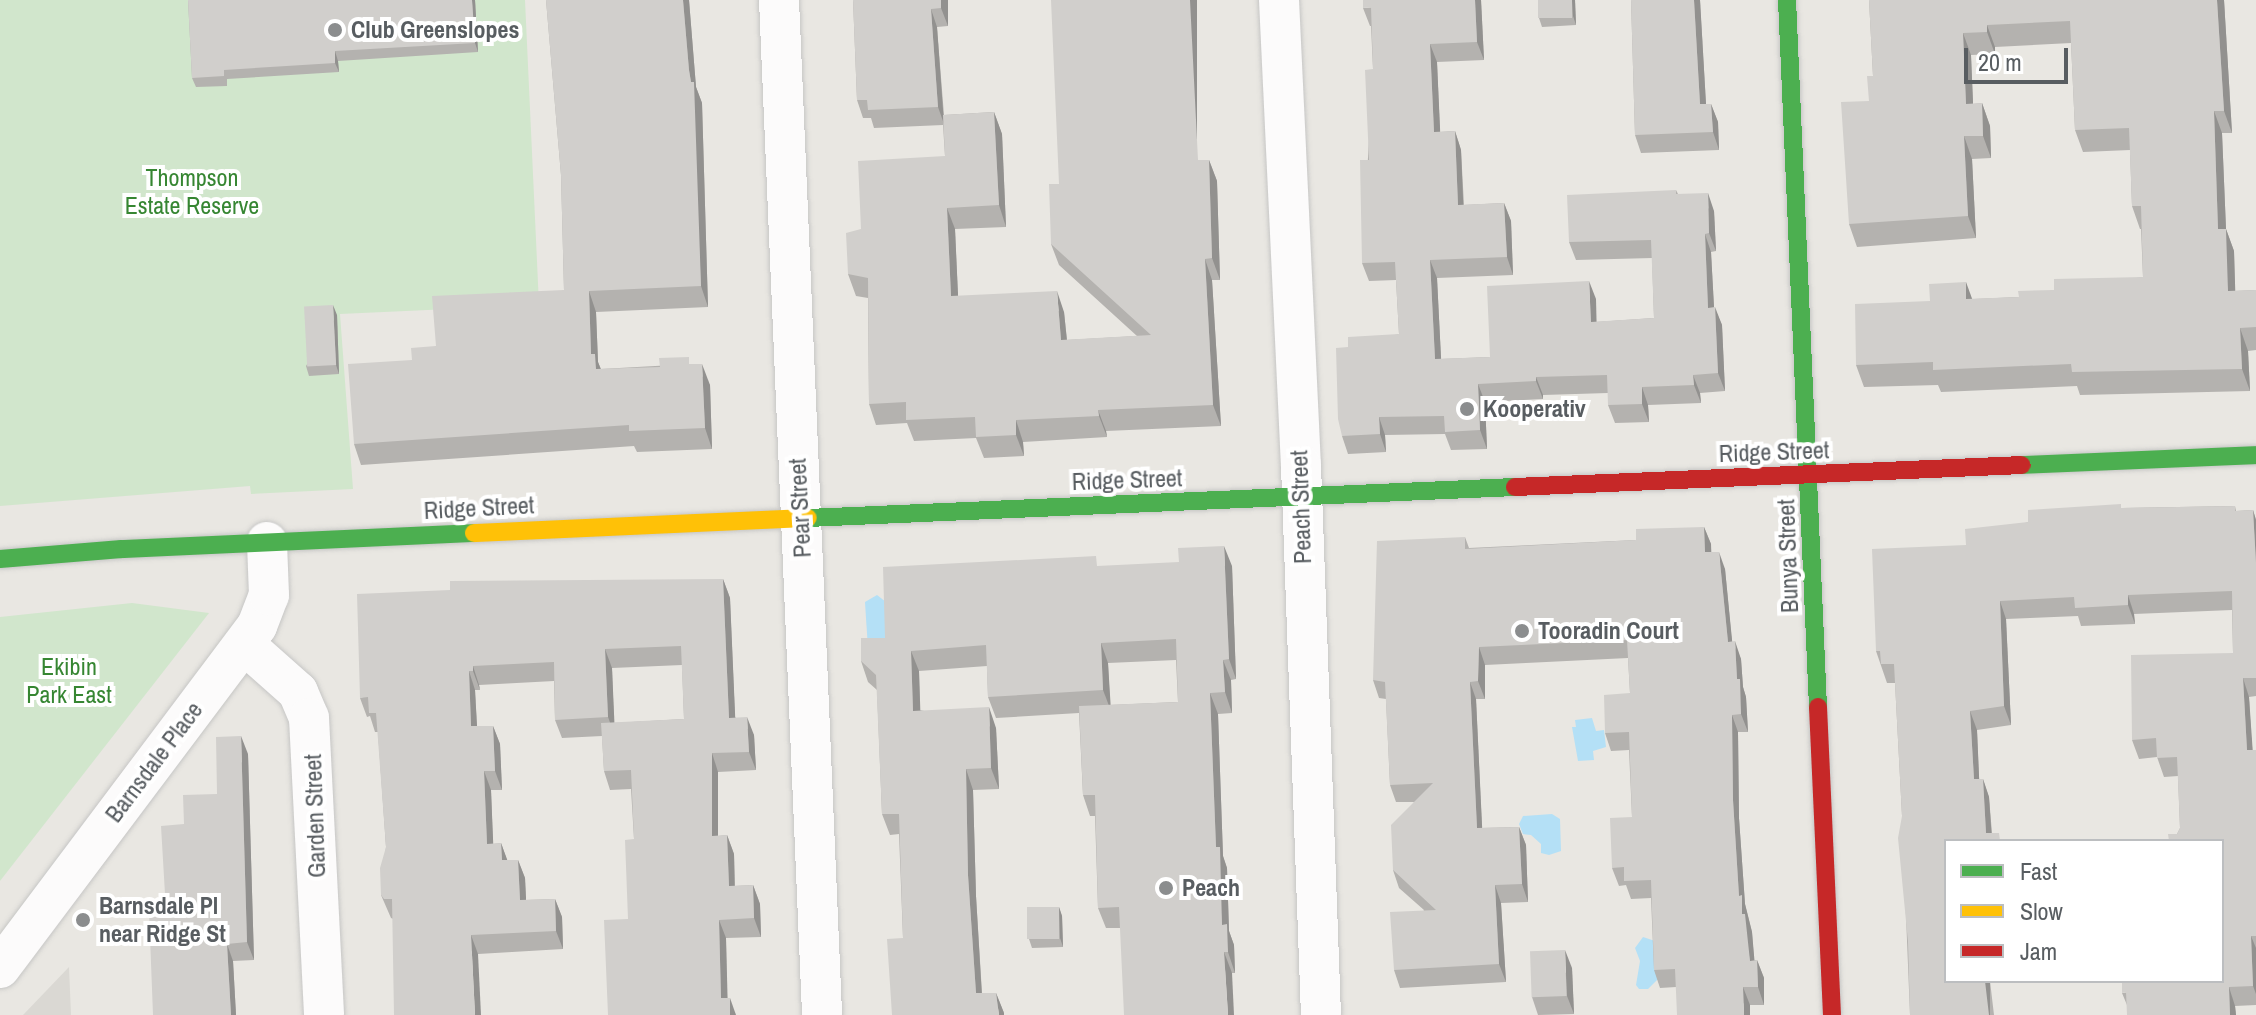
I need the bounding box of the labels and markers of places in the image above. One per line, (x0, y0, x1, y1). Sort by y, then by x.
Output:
place label: Club Greenslopes (351, 16, 519, 44)
marker: Club Greenslopes (326, 21, 344, 39)
place label: Kooperativ (1483, 395, 1586, 423)
marker: Kooperativ (1458, 400, 1476, 418)
place label: Tooradin Court (1538, 617, 1679, 645)
marker: Tooradin Court (1513, 622, 1531, 640)
place label: Peach (1182, 874, 1240, 902)
marker: Peach (1157, 879, 1175, 897)
place label: Barnsdale Pl near Ridge St (99, 892, 226, 948)
marker: Barnsdale Pl near Ridge St (74, 911, 92, 929)

